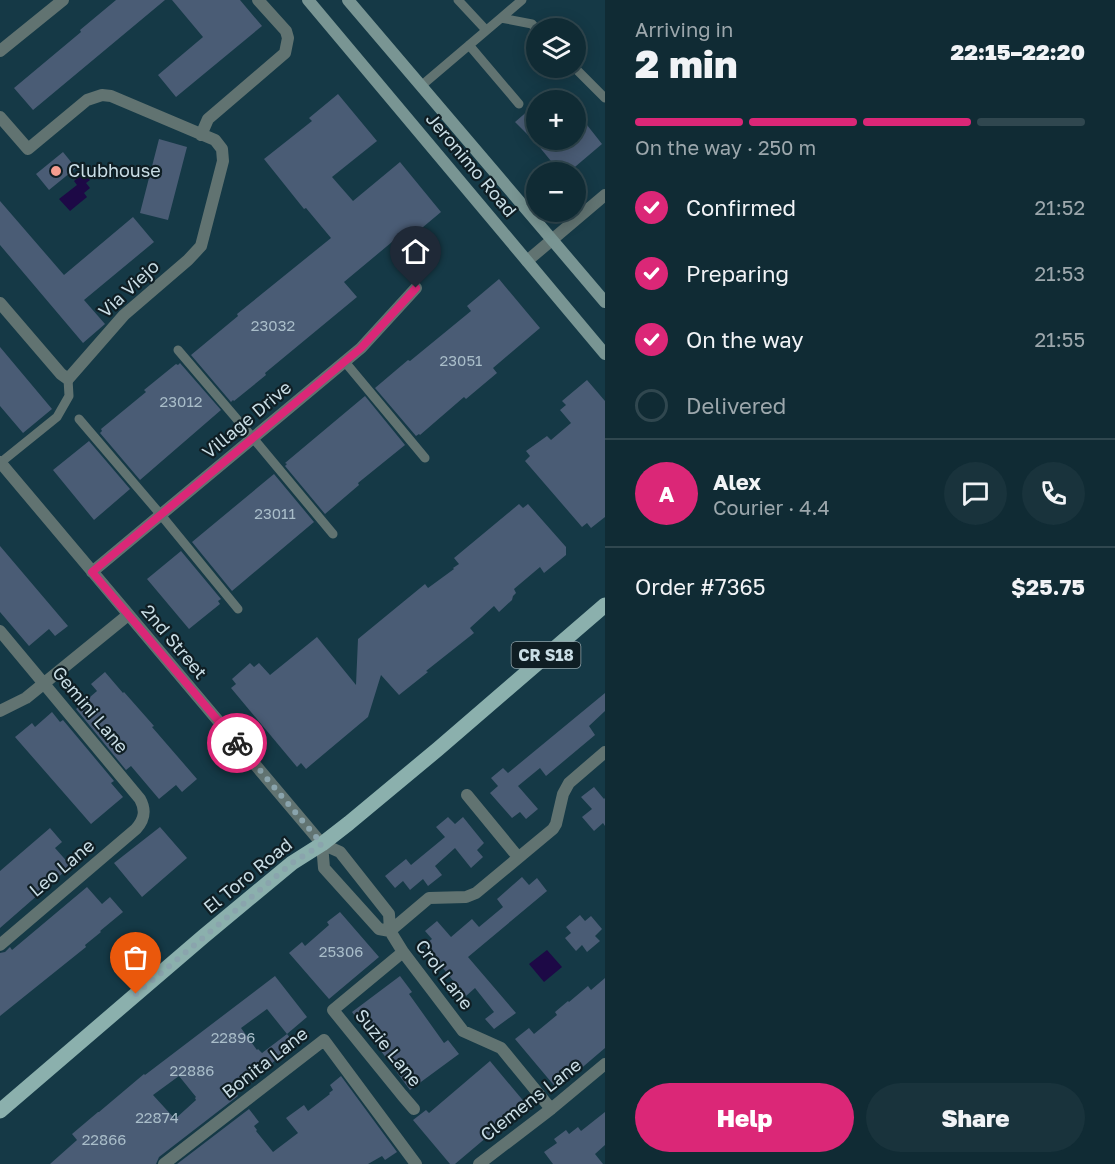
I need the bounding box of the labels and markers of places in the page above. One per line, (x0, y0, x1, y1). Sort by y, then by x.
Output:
place label: Clubhouse (68, 159, 161, 181)
marker: Clubhouse (49, 164, 63, 178)
pin (390, 226, 441, 288)
pin (110, 932, 161, 994)

